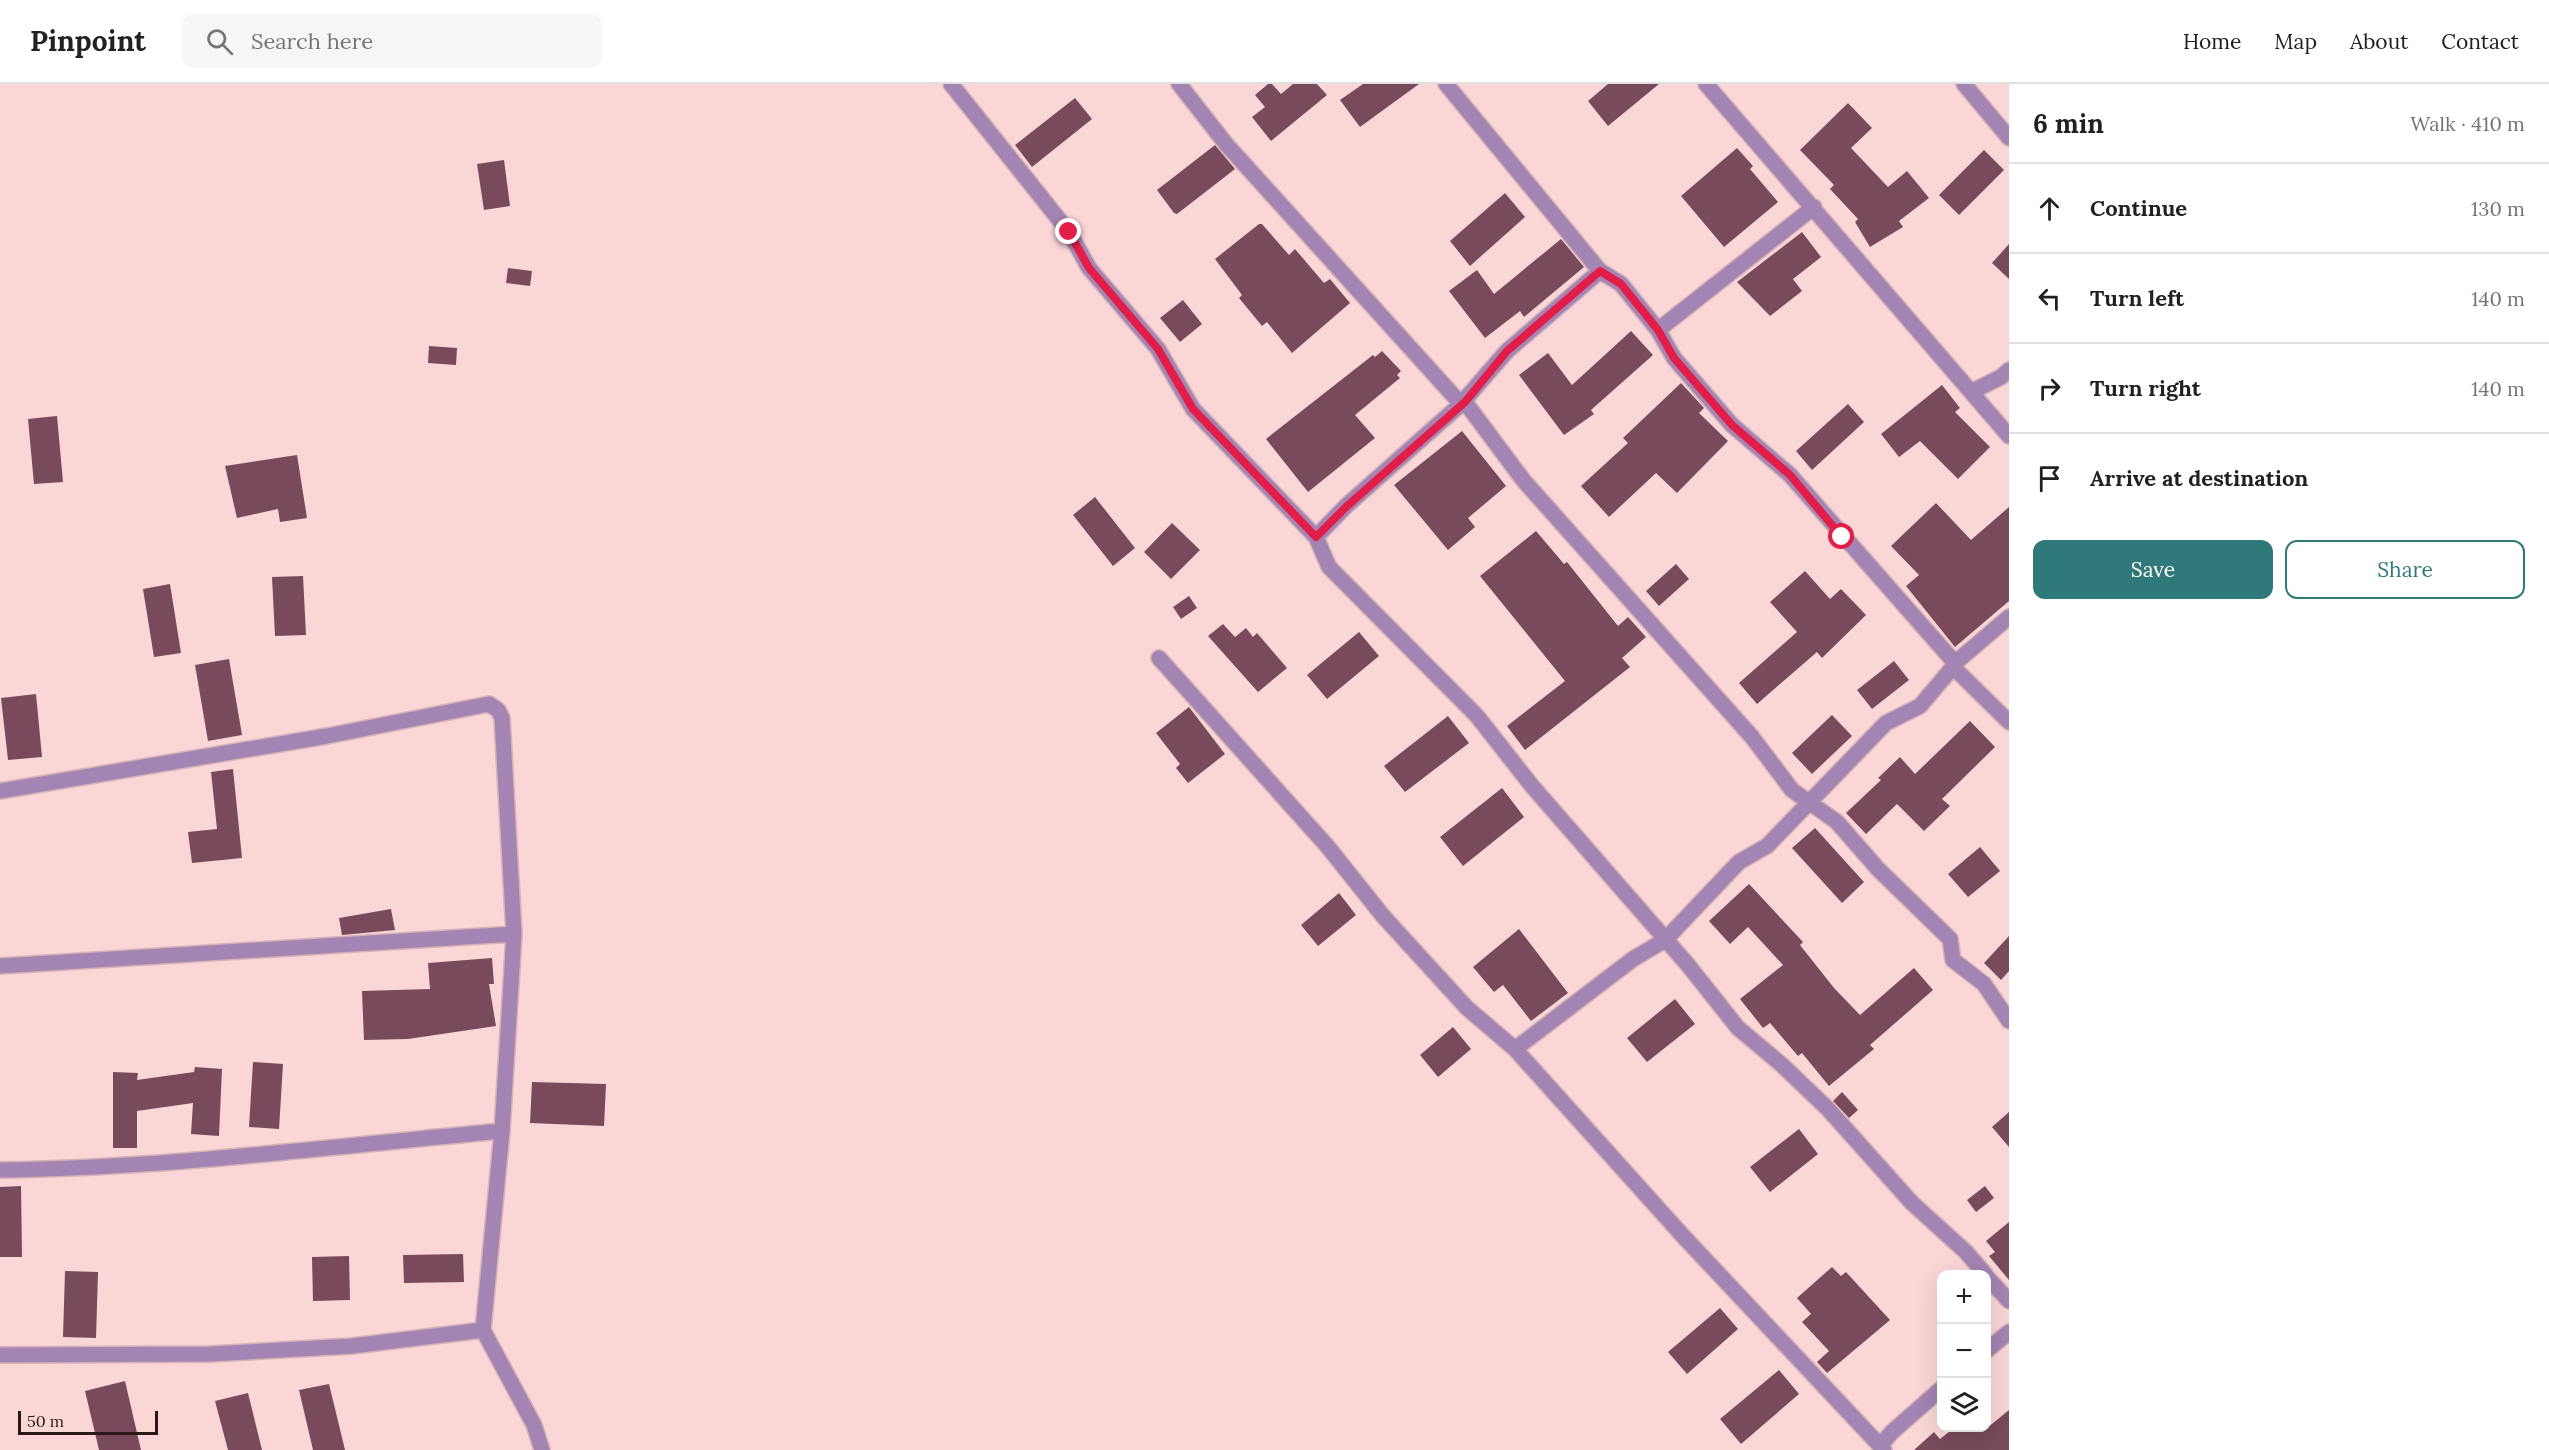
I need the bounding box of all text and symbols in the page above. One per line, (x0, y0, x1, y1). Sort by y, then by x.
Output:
search box (182, 14, 602, 68)
text: Pinpoint (30, 23, 146, 59)
icon: search (203, 25, 236, 58)
text: Search here (251, 27, 373, 55)
text: Home (2183, 28, 2241, 55)
text: Map (2274, 28, 2317, 55)
text: About (2350, 28, 2408, 55)
text: Contact (2441, 28, 2519, 55)
text: 6 min (2033, 107, 2104, 140)
text: Walk · 410 m (2410, 111, 2525, 136)
icon: ahead (2033, 192, 2066, 225)
text: Continue (2090, 194, 2187, 222)
text: 130 m (2471, 196, 2525, 221)
route end (1055, 218, 1081, 244)
icon: left (2033, 282, 2066, 315)
text: Turn left (2090, 284, 2184, 312)
text: 140 m (2471, 286, 2525, 311)
icon: right (2033, 372, 2066, 405)
text: Turn right (2090, 374, 2201, 402)
text: 140 m (2471, 376, 2525, 401)
icon: arrive (2033, 462, 2066, 495)
text: Arrive at destination (2090, 464, 2308, 492)
route start (1828, 523, 1854, 549)
button: Save (2033, 540, 2273, 599)
button: Share (2285, 540, 2525, 599)
map controls (1937, 1270, 1991, 1432)
button: + (1937, 1270, 1991, 1324)
button: − (1937, 1324, 1991, 1378)
button: layers (1937, 1378, 1991, 1432)
scale bar (18, 1408, 158, 1436)
text: 50 m (27, 1411, 64, 1431)

